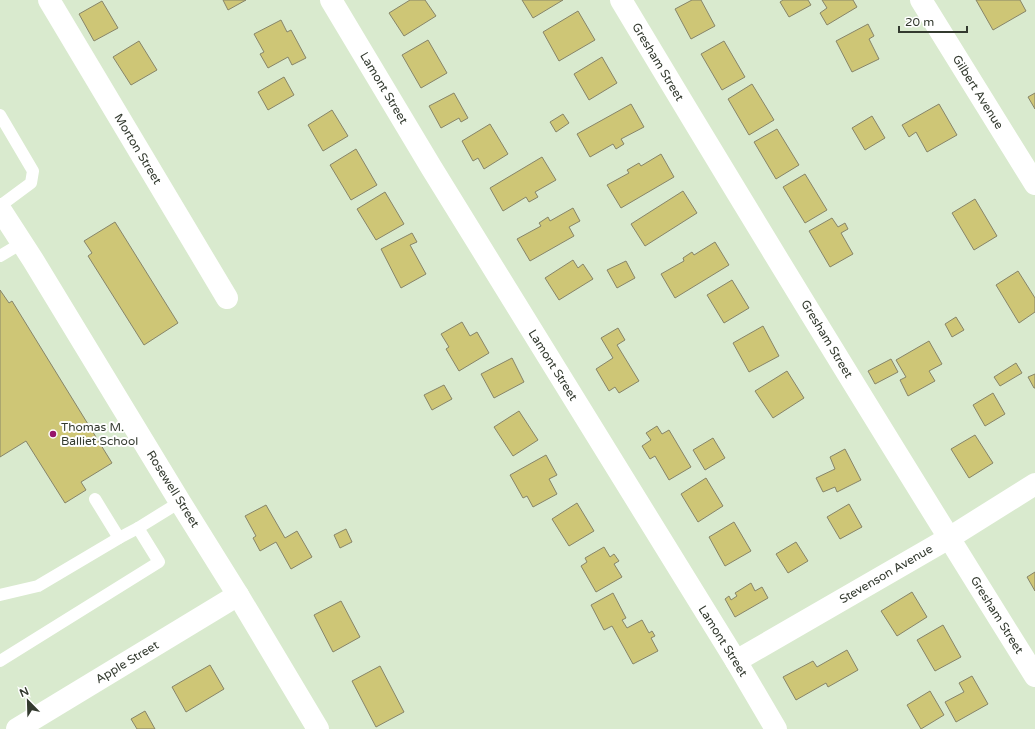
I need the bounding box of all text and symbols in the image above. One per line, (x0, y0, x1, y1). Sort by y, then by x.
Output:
scale bar (899, 8, 967, 34)
text: 20 m (905, 15, 934, 29)
street label: Gresham Street (629, 20, 687, 104)
street label: Lamont Street (357, 50, 411, 127)
street label: Gilbert Avenue (950, 52, 1006, 132)
street label: Morton Street (111, 111, 165, 187)
street label: Gresham Street (798, 297, 856, 381)
street label: Lamont Street (526, 327, 581, 403)
place label: Thomas M. Balliet School (61, 420, 138, 448)
marker: Thomas M. Balliet School (48, 429, 58, 439)
street label: Rosewell Street (144, 448, 202, 530)
street label: Stevenson Avenue (837, 542, 935, 606)
street label: Gresham Street (968, 574, 1027, 657)
street label: Lamont Street (696, 603, 751, 679)
street label: Apple Street (93, 637, 161, 686)
north arrow (8, 681, 48, 721)
text: N (18, 685, 31, 700)

